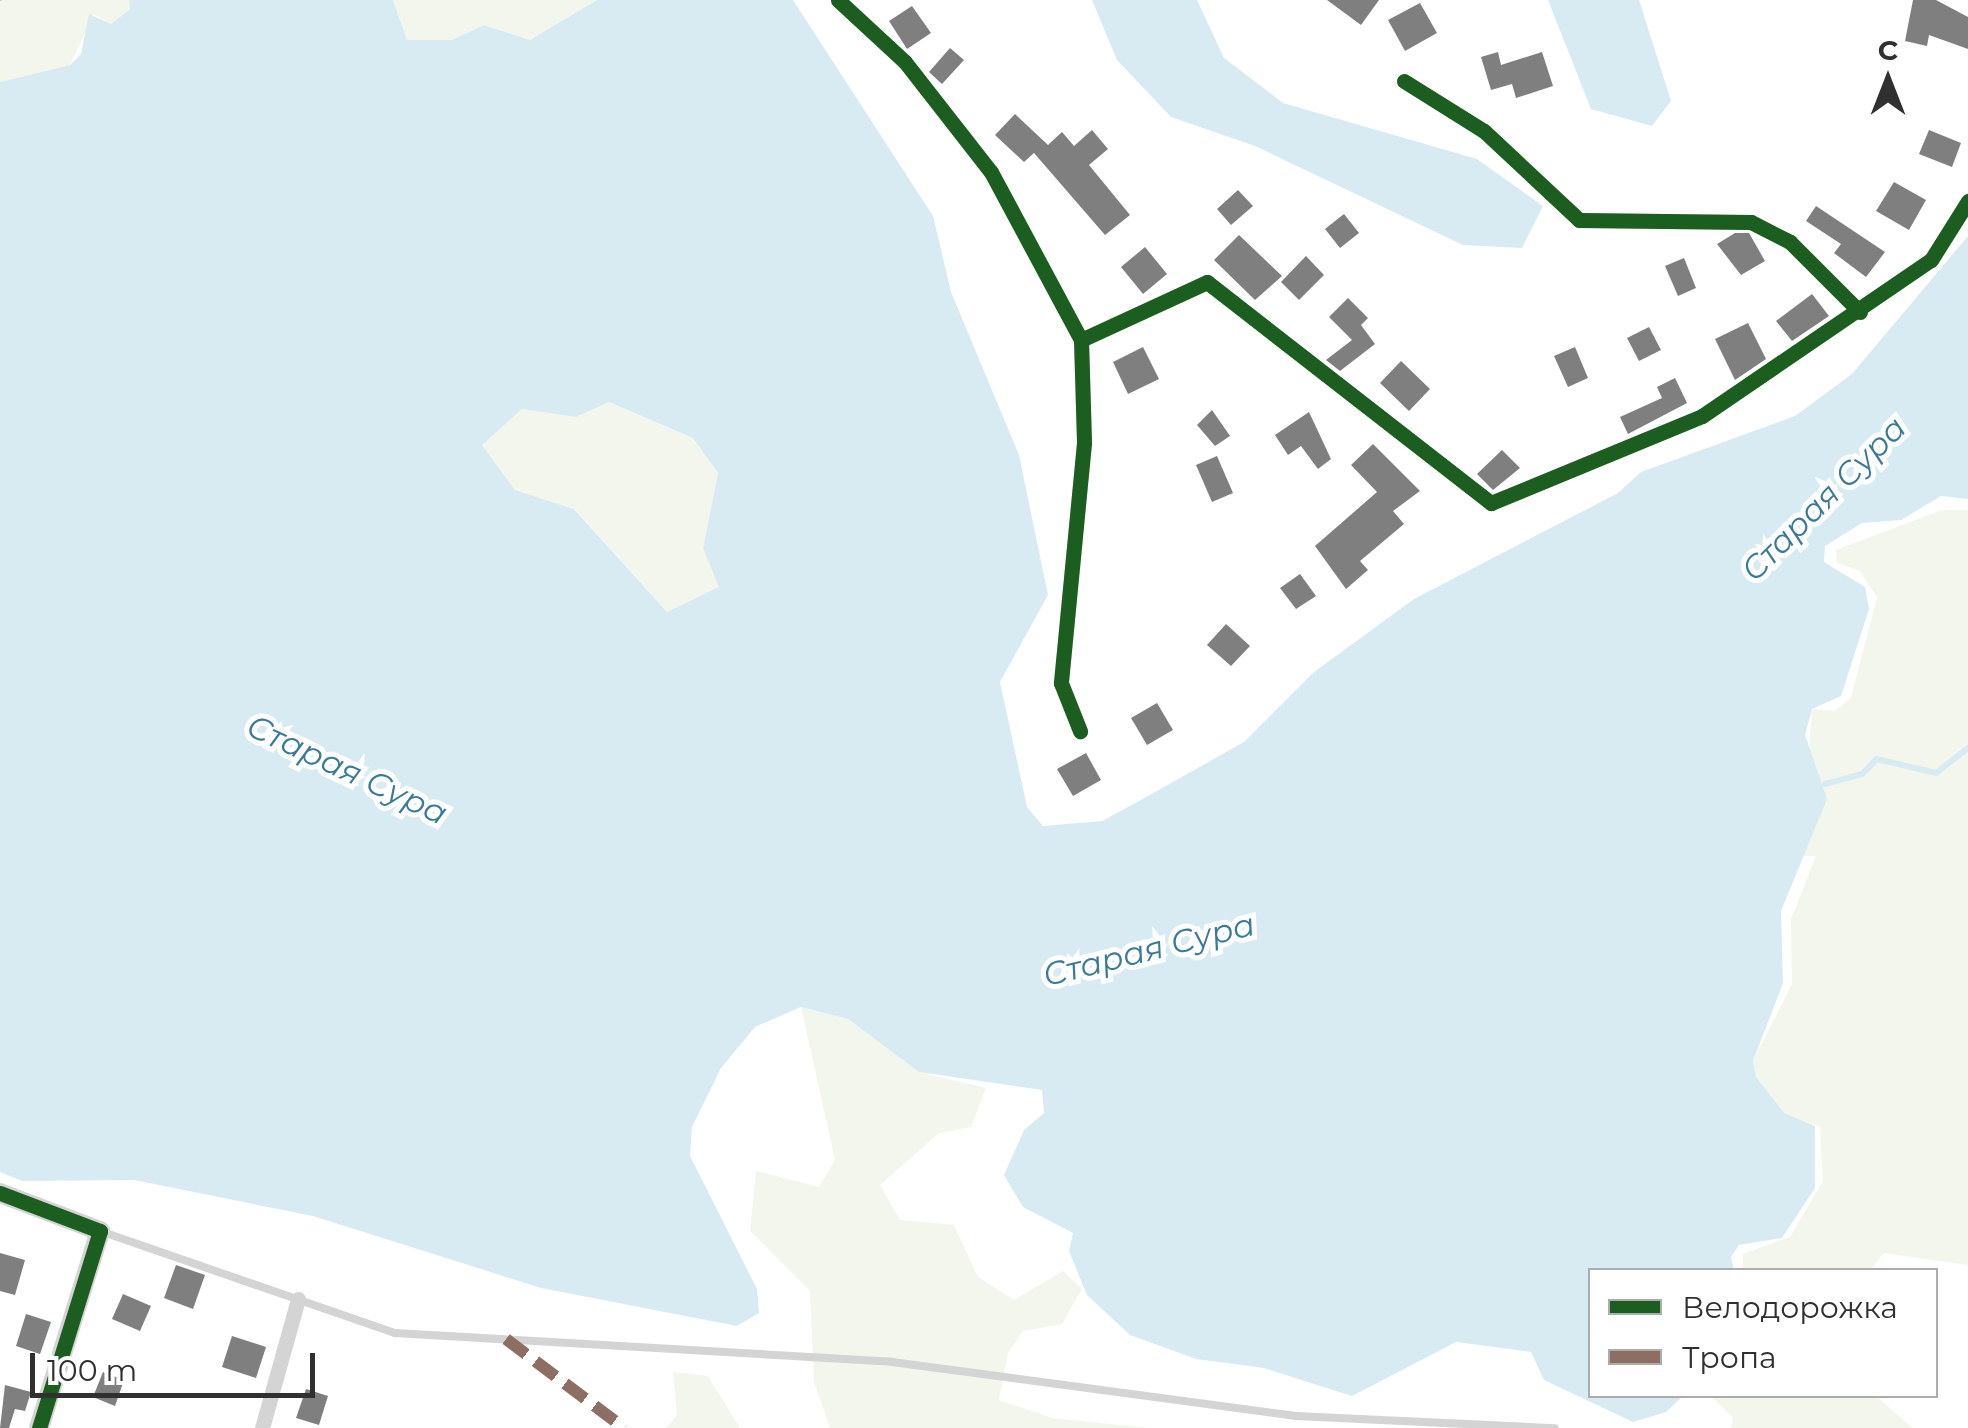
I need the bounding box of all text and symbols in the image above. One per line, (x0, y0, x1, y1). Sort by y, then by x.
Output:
north arrow (1838, 30, 1938, 130)
text: С (1878, 33, 1898, 67)
water label: Старая Сура (1734, 409, 1914, 589)
water label: Старая Сура (241, 707, 453, 833)
water label: Старая Сура (1039, 905, 1259, 995)
legend (1588, 1268, 1938, 1398)
text: Велодорожка (1682, 1289, 1898, 1326)
scale bar (35, 1333, 320, 1395)
text: Тропа (1682, 1339, 1777, 1376)
text: 100 m (47, 1352, 137, 1389)

